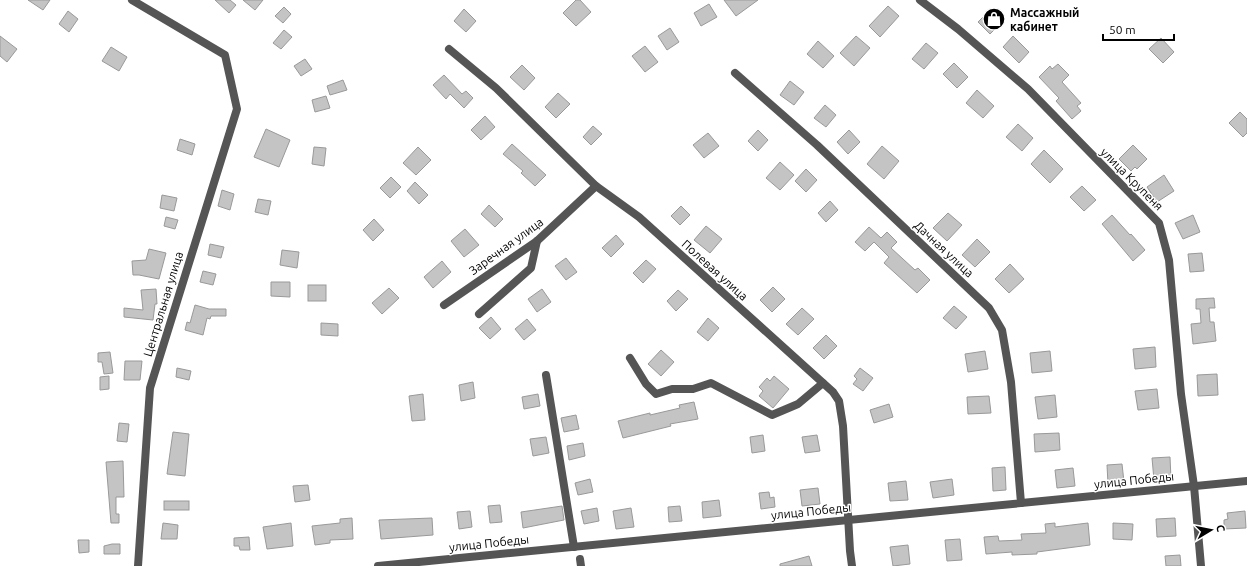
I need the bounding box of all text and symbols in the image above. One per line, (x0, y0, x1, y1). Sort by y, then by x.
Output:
shop icon: Массажный кабинет (981, 6, 1007, 32)
place label: Массажный кабинет (1010, 6, 1079, 33)
scale bar (1103, 16, 1174, 42)
text: 50 m (1109, 23, 1136, 36)
street label: улица Крупеня (1098, 145, 1166, 213)
street label: Заречная улица (467, 215, 545, 277)
street label: Дачная улица (912, 218, 976, 280)
street label: Полевая улица (680, 237, 750, 303)
street label: Центральная улица (141, 250, 185, 358)
street label: улица Победы (1093, 469, 1175, 491)
street label: улица Победы (770, 500, 852, 522)
north arrow (1191, 510, 1231, 550)
text: С (1214, 524, 1227, 533)
street label: улица Победы (448, 532, 530, 554)

